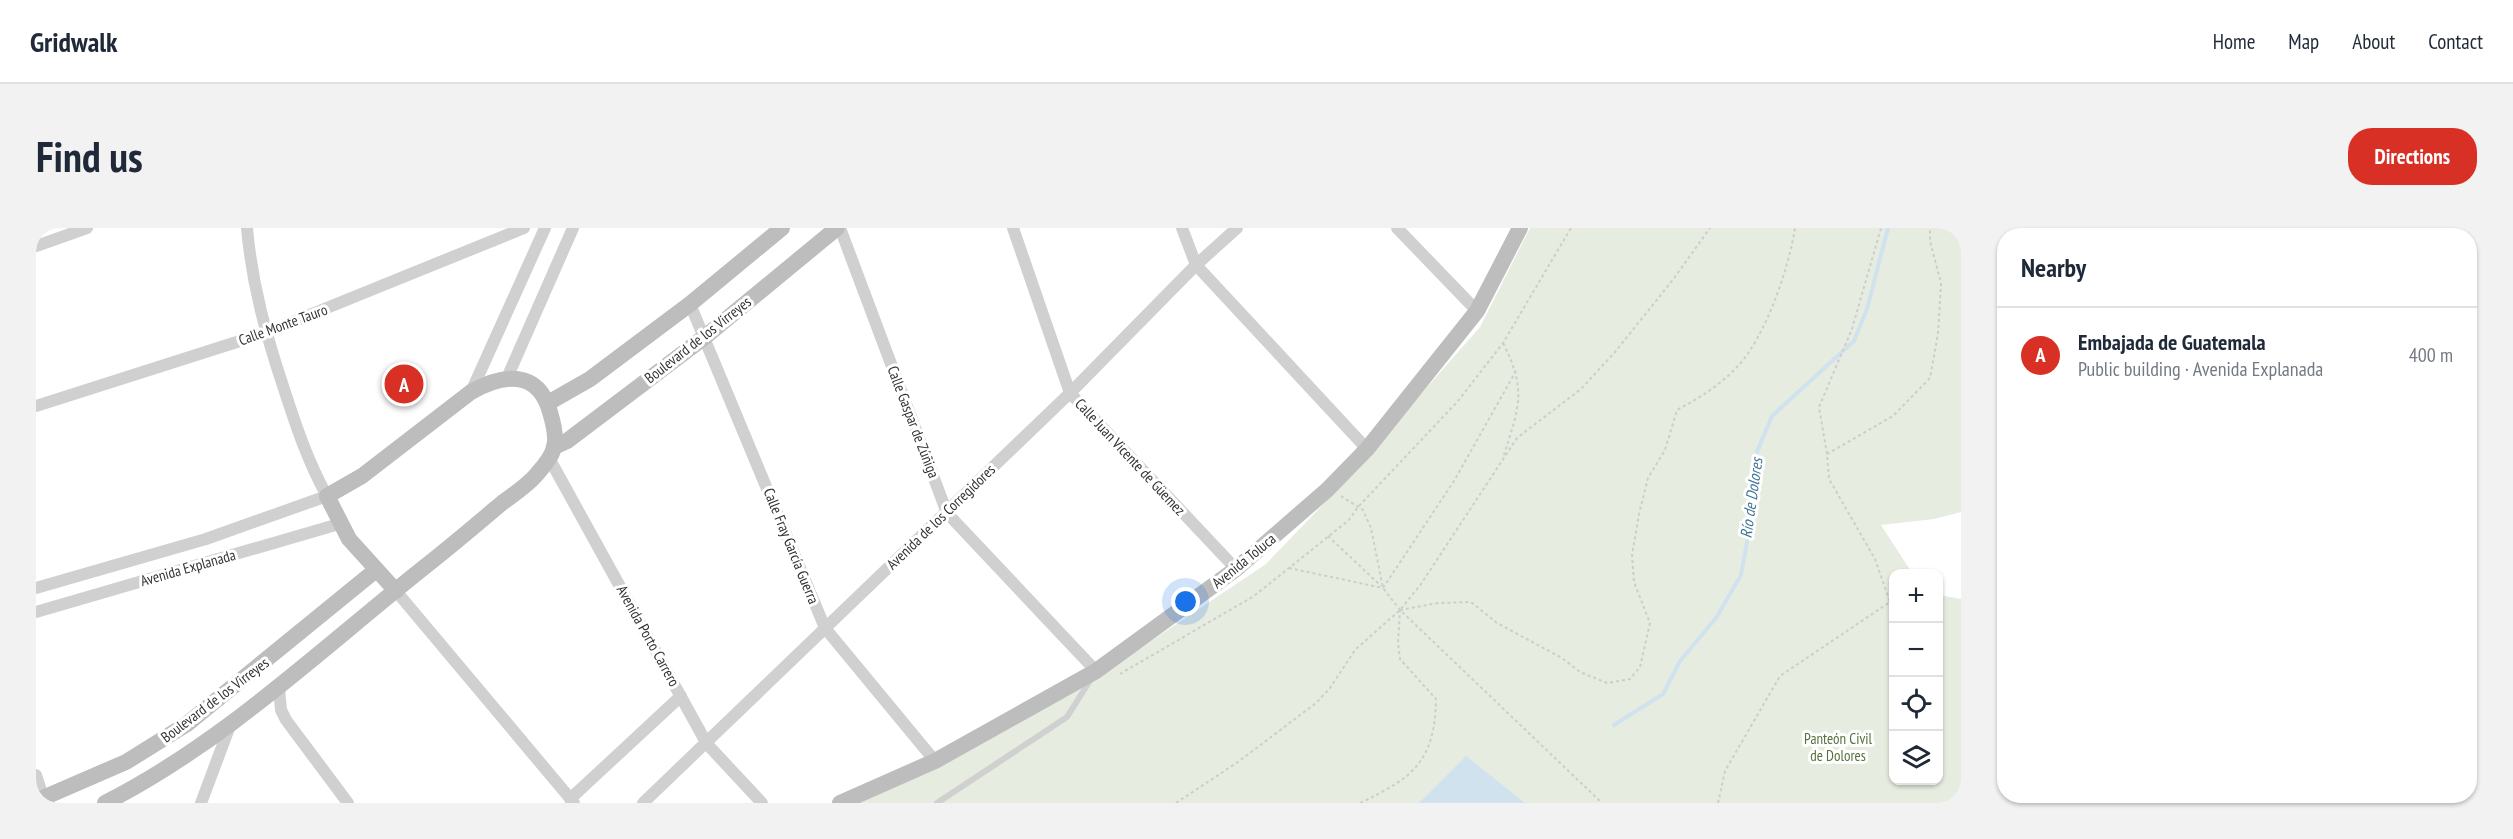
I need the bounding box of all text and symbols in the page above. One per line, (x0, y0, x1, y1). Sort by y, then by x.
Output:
text: Gridwalk (30, 23, 118, 60)
text: Home (2213, 28, 2255, 55)
text: Map (2288, 28, 2319, 55)
text: About (2352, 28, 2395, 55)
text: Contact (2428, 28, 2483, 55)
button: Directions (2348, 128, 2477, 185)
text: Find us (36, 129, 143, 184)
text: Nearby (2021, 251, 2086, 284)
street label: Boulevard de los Virreyes (641, 292, 755, 387)
street label: Calle Monte Tauro (236, 300, 330, 349)
text: Embajada de Guatemala (2078, 328, 2266, 356)
text: A (2035, 342, 2046, 368)
text: 400 m (2409, 342, 2453, 368)
text: Public building · Avenida Explanada (2078, 356, 2323, 382)
pin: A (384, 362, 424, 406)
street label: Calle Gaspar de Zúñiga (883, 363, 944, 480)
street label: Calle Juan Vicente de Güemez (1071, 394, 1190, 519)
water label: Río de Dolores (1735, 455, 1767, 539)
street label: Avenida de los Corregidores (882, 460, 999, 573)
street label: Calle Fray García Guerra (760, 485, 823, 607)
street label: Avenida Toluca (1208, 529, 1279, 592)
street label: Avenida Explanada (138, 545, 238, 590)
map controls (1889, 569, 1943, 785)
button: + (1889, 569, 1943, 623)
street label: Avenida Porto Carrero (613, 582, 684, 690)
your location (1171, 587, 1200, 616)
button: − (1889, 623, 1943, 677)
street label: Boulevard de los Virreyes (157, 653, 272, 746)
button: locate (1889, 677, 1943, 731)
park label: Panteón Civil de Dolores (1804, 729, 1872, 765)
button: layers (1889, 731, 1943, 785)

